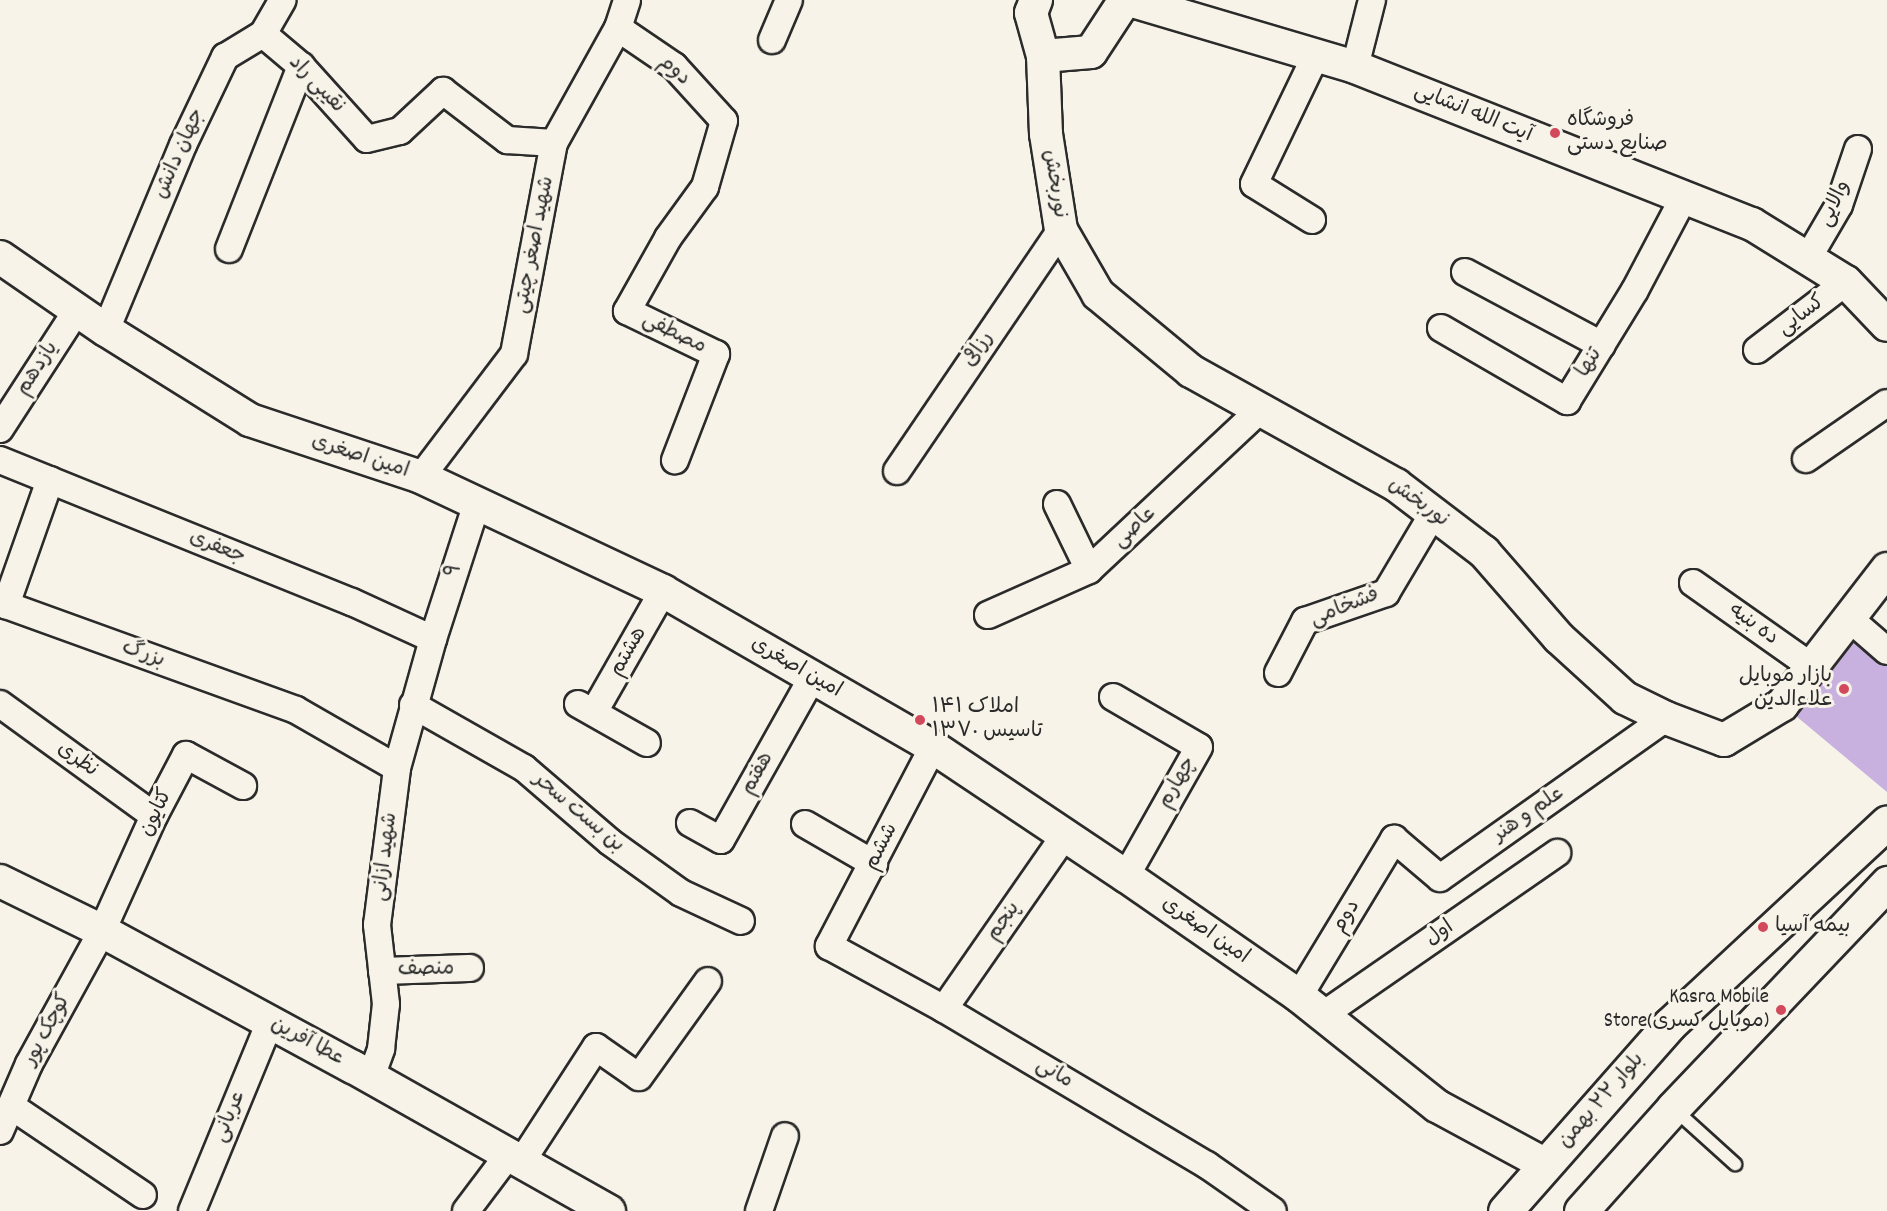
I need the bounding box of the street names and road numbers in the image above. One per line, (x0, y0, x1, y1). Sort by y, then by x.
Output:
street label: دوم (653, 50, 695, 92)
street label: نقیبی راد (282, 51, 350, 119)
street label: آیت الله انشایی (1410, 79, 1536, 149)
street label: جهان دانش (149, 105, 211, 203)
street label: نوربخش (1036, 148, 1072, 220)
street label: شهید اصغر چیتی (509, 174, 561, 316)
street label: والایی (1813, 177, 1857, 231)
street label: کسایی (1773, 290, 1831, 342)
street label: مصطفی (638, 308, 710, 360)
street label: رزاقی (958, 327, 1000, 373)
street label: یازدهم (11, 337, 65, 401)
street label: تنها (1571, 344, 1609, 382)
street label: امین اصغری (308, 429, 412, 485)
street label: نوربخش (1383, 473, 1453, 533)
street label: عاصی (1108, 502, 1162, 554)
street label: جعفری (185, 525, 249, 571)
street label: ۹ (441, 561, 469, 581)
street label: فشخامی (1307, 583, 1383, 633)
street label: ده بنیه (1723, 598, 1783, 652)
street label: هشتم (605, 623, 653, 681)
street label: امین اصغری (746, 632, 846, 704)
street label: بزرگ (118, 636, 168, 674)
street label: نظری (52, 737, 102, 783)
street label: هفتم (736, 748, 780, 800)
street label: چهارم (1153, 753, 1203, 813)
street label: بن بست سحر (527, 767, 629, 859)
street label: علم و هنر (1489, 782, 1569, 848)
street label: کتایون (135, 785, 179, 841)
street label: شهید ازانی (368, 811, 404, 903)
street label: ششم (860, 819, 904, 875)
street label: امین اصغری (1156, 892, 1254, 970)
street label: دوم (1327, 896, 1367, 938)
street label: پنجم (982, 897, 1026, 947)
street label: اول (1421, 915, 1459, 953)
street label: منصف (398, 957, 454, 983)
street label: کوچک پور (18, 989, 78, 1071)
street label: عطا آفرین (266, 1012, 348, 1072)
street label: بلوار ۲۲ بهمن (1554, 1048, 1650, 1154)
street label: مانی (1031, 1053, 1077, 1095)
street label: عربانی (208, 1088, 252, 1146)

